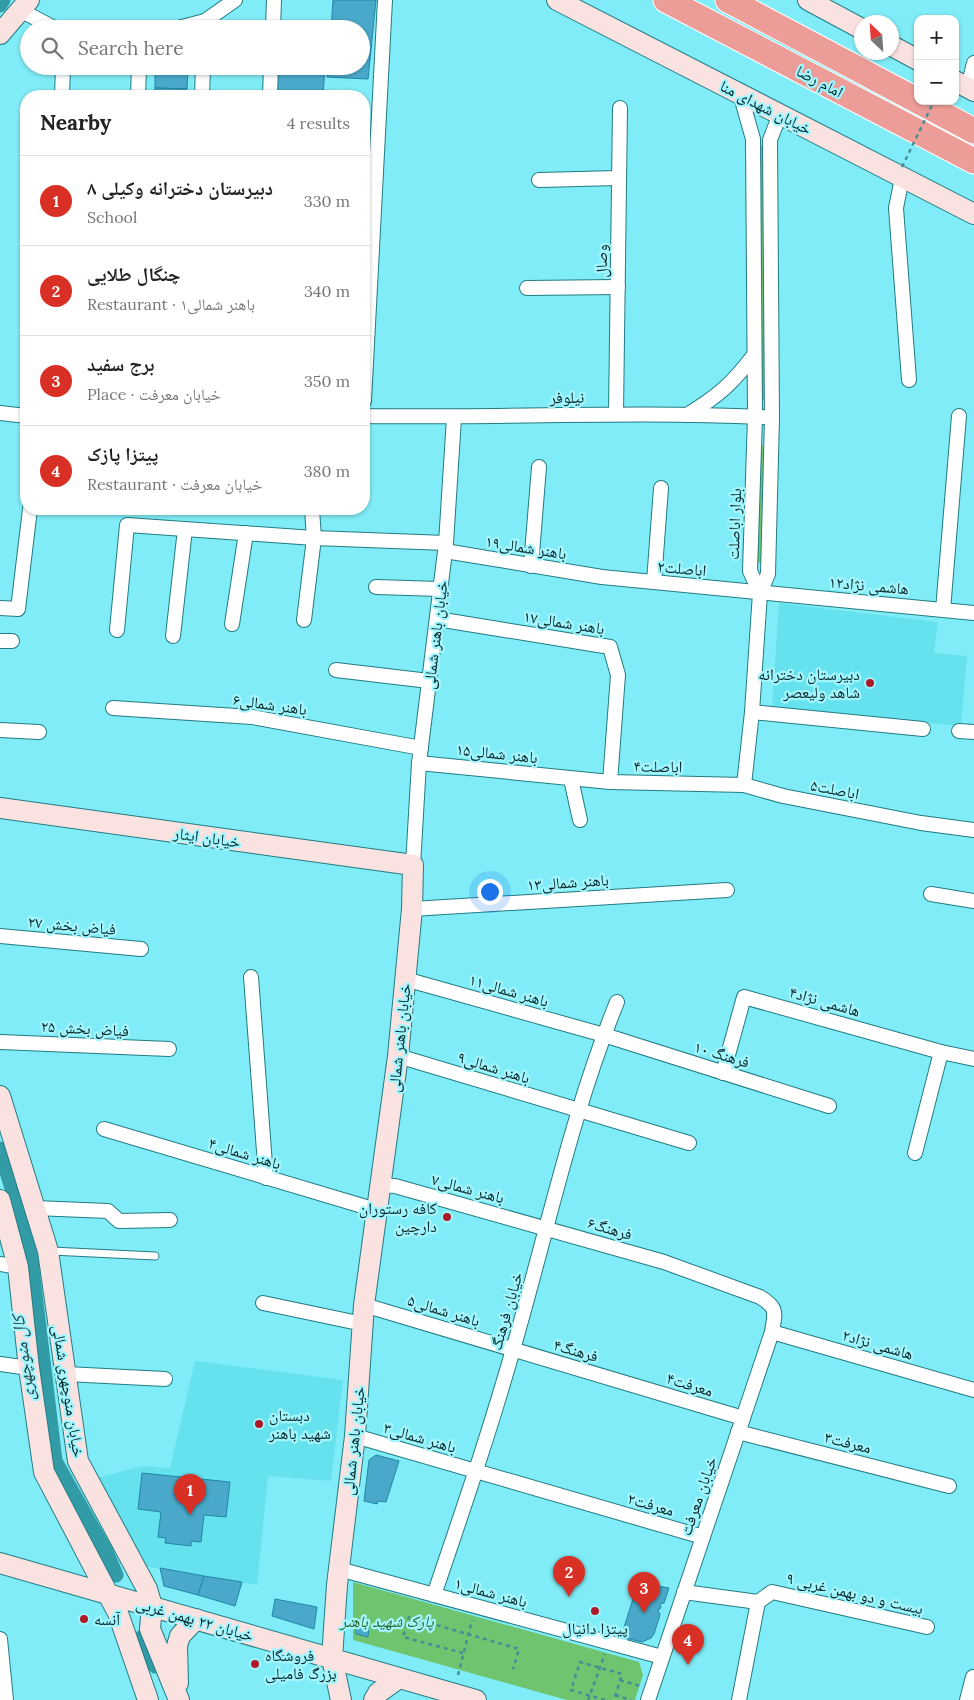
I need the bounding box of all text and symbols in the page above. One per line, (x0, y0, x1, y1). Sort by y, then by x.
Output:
north arrow (854, 15, 899, 60)
map controls (914, 15, 959, 105)
button: + (914, 15, 959, 60)
search box (20, 20, 370, 75)
icon: search (38, 34, 66, 62)
text: Search here (78, 36, 184, 60)
street label: امام رضا (793, 60, 847, 102)
button: − (914, 60, 959, 105)
street label: خیابان شهدای منا (716, 75, 815, 140)
text: Nearby (40, 109, 111, 136)
text: 4 results (287, 113, 350, 133)
text: دبیرستان دخترانه وکیلی ۸ (87, 176, 273, 200)
text: 1 (53, 191, 59, 211)
text: 330 m (304, 191, 350, 211)
text: School (87, 207, 137, 227)
street label: وصال (591, 244, 612, 278)
text: چنگال طلایی (87, 262, 181, 286)
text: 2 (52, 281, 60, 301)
text: 340 m (304, 281, 350, 301)
text: Restaurant · باهنر شمالی۱ (87, 294, 255, 314)
text: برج سفید (87, 352, 154, 376)
text: 3 (52, 371, 60, 391)
text: 350 m (304, 371, 350, 391)
text: Place · خیابان معرفت (87, 384, 221, 404)
street label: نیلوفر (548, 387, 585, 407)
text: پیتزا پازک (87, 442, 158, 466)
text: 4 (52, 461, 60, 481)
text: 380 m (304, 461, 350, 481)
text: Restaurant · خیابان معرفت (87, 474, 262, 494)
street label: بلوار اباصلت (723, 488, 745, 560)
street label: باهنر شمالی۱۹ (484, 531, 568, 564)
street label: اباصلت۲ (657, 556, 707, 580)
street label: هاشمی نژاد۱۲ (828, 572, 910, 599)
street label: خیابان باهنر شمالی (418, 579, 453, 691)
street label: باهنر شمالی۱۷ (522, 606, 606, 639)
place label: دبیرستان دخترانه شاهد ولیعصر (758, 664, 860, 702)
marker: دبیرستان دخترانه شاهد ولیعصر (864, 677, 876, 689)
street label: باهنر شمالی۶ (231, 689, 308, 720)
street label: باهنر شمالی۱۵ (455, 739, 539, 768)
street label: اباصلت۴ (633, 756, 683, 776)
street label: اباصلت۵ (809, 775, 861, 803)
street label: خیابان ایثار (171, 822, 242, 853)
street label: باهنر شمالی۱۳ (526, 869, 610, 896)
your location (477, 879, 503, 905)
street label: فیاض بخش ۲۷ (27, 911, 117, 940)
street label: باهنر شمالی۱۱ (467, 969, 551, 1012)
street label: هاشمی نژاد۴ (787, 981, 863, 1022)
street label: خیابان باهنر شمالی (383, 982, 416, 1094)
street label: فیاض بخش ۲۵ (40, 1016, 130, 1041)
street label: فرهنگ ۱۰ (692, 1036, 752, 1072)
street label: باهنر شمالی۹ (455, 1047, 533, 1088)
street label: باهنر شمالی۴ (206, 1133, 284, 1174)
street label: باهنر شمالی۷ (429, 1169, 507, 1208)
place label: کافه رستوران دارچین (359, 1198, 437, 1237)
marker: کافه رستوران دارچین (441, 1211, 453, 1223)
street label: فرهنگ۶ (585, 1212, 635, 1244)
street label: خیابان فرهنگ (485, 1270, 528, 1353)
street label: باهنر شمالی۵ (405, 1290, 483, 1331)
water label: کال منوچهری (5, 1310, 39, 1402)
street label: خیابان منوچهری شمالی (48, 1323, 89, 1459)
street label: هاشمی نژاد۲ (840, 1324, 916, 1365)
street label: فرهنگ۴ (551, 1334, 601, 1366)
street label: معرفت۴ (664, 1368, 716, 1400)
street label: خیابان باهنر شمالی (337, 1385, 370, 1497)
place label: دبستان شهید باهنر (268, 1405, 331, 1443)
street label: باهنر شمالی۳ (381, 1417, 459, 1458)
marker: دبستان شهید باهنر (253, 1418, 265, 1430)
street label: معرفت۳ (823, 1427, 873, 1457)
street label: خیابان معرفت (675, 1454, 722, 1538)
pin: 1 (174, 1474, 206, 1515)
street label: معرفت۲ (625, 1488, 677, 1520)
pin: 2 (553, 1556, 585, 1597)
street label: بیست و دو بهمن غربی ۹ (784, 1568, 925, 1619)
pin: 3 (628, 1572, 660, 1613)
street label: باهنر شمالی۱ (452, 1573, 530, 1612)
street label: خیابان ۲۲ بهمن غربی (134, 1593, 256, 1646)
marker: پیتزا دانیال (589, 1605, 601, 1617)
place label: آنسه (94, 1609, 121, 1629)
park label: پارک شهید باهنر (339, 1611, 434, 1631)
marker: آنسه (78, 1613, 90, 1625)
place label: پیتزا دانیال (562, 1618, 628, 1639)
pin: 4 (672, 1624, 704, 1665)
place label: فروشگاه بزرگ فامیلی (265, 1645, 337, 1684)
marker: فروشگاه بزرگ فامیلی (249, 1658, 261, 1670)

